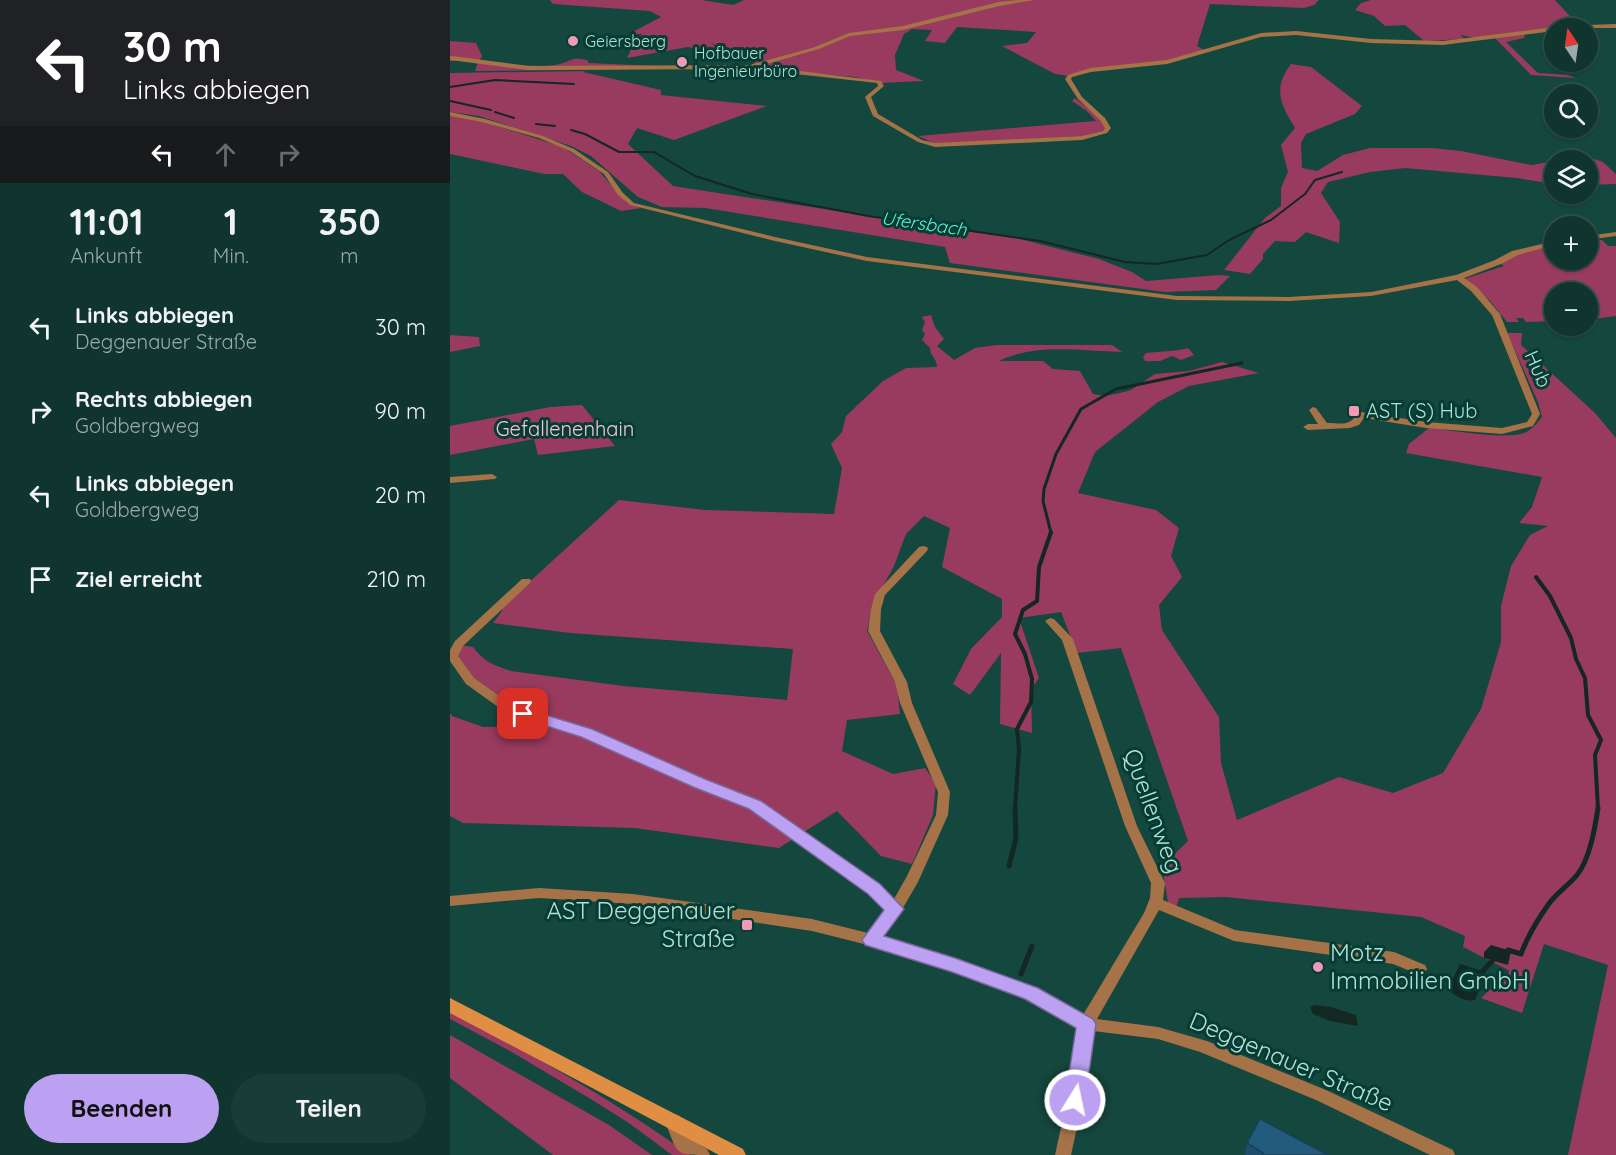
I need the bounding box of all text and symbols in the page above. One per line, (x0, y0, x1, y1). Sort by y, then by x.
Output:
north arrow (1544, 18, 1598, 72)
map controls (1544, 18, 1598, 336)
text: 30 m (123, 20, 222, 73)
icon: left (24, 24, 102, 102)
place label: Geiersberg (585, 31, 666, 51)
marker: Geiersberg (566, 34, 580, 48)
place label: Hofbauer Ingenieurbüro (694, 43, 797, 81)
marker: Hofbauer Ingenieurbüro (675, 55, 689, 69)
text: Links abbiegen (123, 72, 310, 106)
button: search (1544, 84, 1598, 138)
icon: left (146, 138, 179, 171)
icon: ahead (209, 138, 242, 171)
icon: right (272, 138, 305, 171)
button: layers (1544, 150, 1598, 204)
text: 11:01 (69, 199, 143, 244)
text: 1 (224, 199, 238, 244)
text: 350 (318, 199, 381, 244)
water label: Ufersbach (880, 206, 969, 241)
button: + (1544, 216, 1598, 270)
text: Ankunft (70, 243, 142, 268)
text: Min. (213, 243, 249, 268)
text: m (340, 243, 359, 268)
button: − (1544, 282, 1598, 336)
text: Links abbiegen (75, 301, 234, 329)
icon: left (24, 311, 57, 344)
text: 30 m (375, 313, 426, 341)
text: Deggenauer Straße (75, 329, 257, 354)
street label: Hub (1519, 346, 1558, 391)
text: Rechts abbiegen (75, 385, 253, 413)
icon: right (24, 395, 57, 428)
text: 90 m (375, 397, 426, 425)
place label: AST (S) Hub (1366, 398, 1477, 423)
marker: AST (S) Hub (1347, 404, 1361, 418)
text: Goldbergweg (75, 413, 200, 438)
park label: Gefallenenhain (496, 416, 634, 441)
text: Links abbiegen (75, 469, 234, 497)
icon: left (24, 479, 57, 512)
text: 20 m (375, 481, 426, 509)
text: Goldbergweg (75, 497, 200, 522)
icon: arrive (24, 563, 57, 596)
text: Ziel erreicht (75, 565, 203, 593)
text: 210 m (367, 565, 426, 593)
pin (497, 688, 548, 739)
icon: arrive (506, 697, 539, 730)
street label: Quellenweg (1118, 744, 1190, 877)
place label: AST Deggenauer Straße (546, 895, 735, 953)
marker: AST Deggenauer Straße (740, 918, 754, 932)
place label: Motz Immobilien GmbH (1330, 937, 1529, 995)
marker: Motz Immobilien GmbH (1311, 960, 1325, 974)
street label: Deggenauer Straße (1185, 1005, 1398, 1118)
position arrow (1043, 1068, 1107, 1132)
button: Beenden (24, 1074, 219, 1143)
button: Teilen (231, 1074, 426, 1143)

